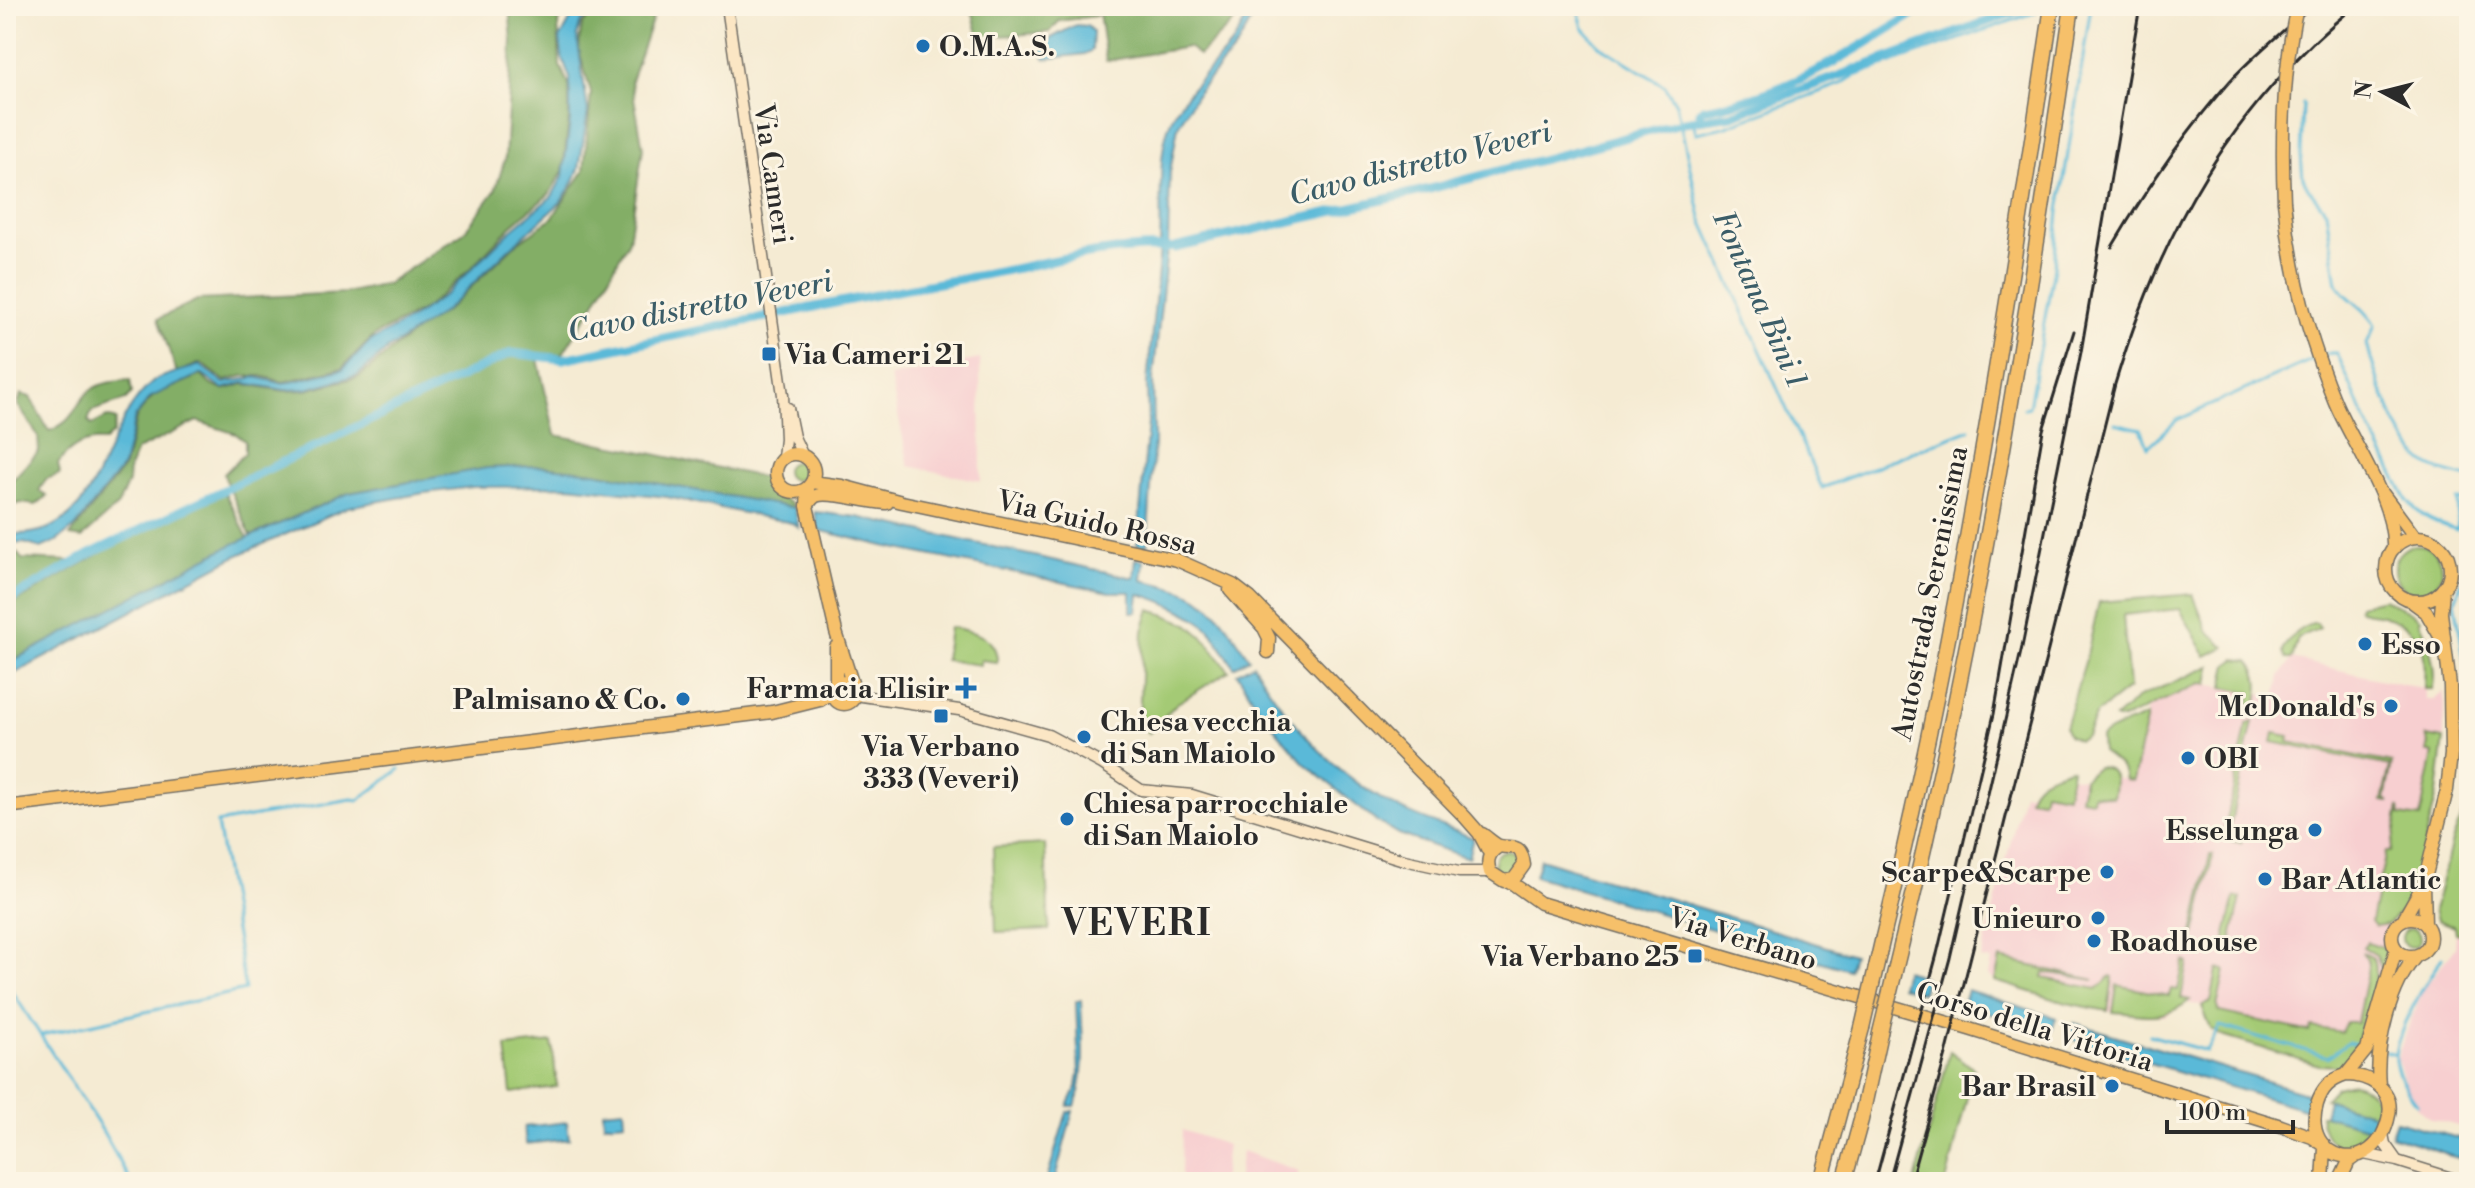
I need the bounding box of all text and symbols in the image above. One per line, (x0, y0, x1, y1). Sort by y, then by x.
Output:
place label: O.M.A.S. (939, 30, 1055, 65)
marker: O.M.A.S. (914, 37, 932, 55)
north arrow (2343, 52, 2423, 132)
text: N (2350, 79, 2379, 100)
street label: Via Cameri (745, 101, 800, 247)
water label: Cavo distretto Veveri (1285, 113, 1556, 215)
water label: Fontana Bini 1 (1703, 205, 1815, 392)
water label: Cavo distretto Veveri (564, 263, 837, 351)
place label: Via Cameri 21 (784, 338, 967, 373)
marker: Via Cameri 21 (760, 345, 778, 363)
street label: Autostrada Serenissima (1885, 442, 1976, 744)
street label: Via Guido Rossa (992, 483, 1201, 564)
place label: Esso (2381, 628, 2441, 663)
marker: Esso (2356, 635, 2374, 653)
place label: Farmacia Elisir (746, 672, 950, 707)
marker: Farmacia Elisir (957, 679, 975, 697)
place label: Palmisano & Co. (453, 683, 667, 718)
marker: Palmisano & Co. (674, 690, 692, 708)
place label: McDonald's (2218, 690, 2375, 725)
marker: McDonald's (2382, 697, 2400, 715)
place label: Chiesa vecchia di San Maiolo (1100, 705, 1292, 772)
marker: Via Verbano 333 (Veveri) (932, 707, 950, 725)
marker: Chiesa vecchia di San Maiolo (1075, 728, 1093, 746)
place label: Via Verbano 333 (Veveri) (861, 730, 1020, 797)
place label: OBI (2204, 742, 2259, 777)
marker: OBI (2179, 749, 2197, 767)
place label: Chiesa parrocchiale di San Maiolo (1083, 787, 1348, 854)
marker: Chiesa parrocchiale di San Maiolo (1058, 810, 1076, 828)
place label: Esselunga (2166, 814, 2300, 849)
marker: Esselunga (2306, 821, 2324, 839)
place label: Scarpe&Scarpe (1881, 856, 2091, 891)
marker: Scarpe&Scarpe (2098, 863, 2116, 881)
place label: Bar Atlantic (2281, 863, 2442, 898)
marker: Bar Atlantic (2256, 870, 2274, 888)
street label: Via Verbano (1663, 900, 1821, 979)
district label: VEVERI (1061, 902, 1212, 947)
place label: Unieuro (1972, 902, 2082, 937)
marker: Unieuro (2089, 909, 2107, 927)
place label: Roadhouse (2110, 925, 2258, 960)
marker: Roadhouse (2085, 932, 2103, 950)
place label: Via Verbano 25 (1481, 940, 1679, 975)
marker: Via Verbano 25 (1686, 947, 1704, 965)
street label: Corso della Vittoria (1912, 975, 2158, 1080)
place label: Bar Brasil (1961, 1070, 2096, 1105)
marker: Bar Brasil (2103, 1077, 2121, 1095)
scale bar (2167, 1084, 2293, 1134)
text: 100 m (2179, 1098, 2246, 1128)

